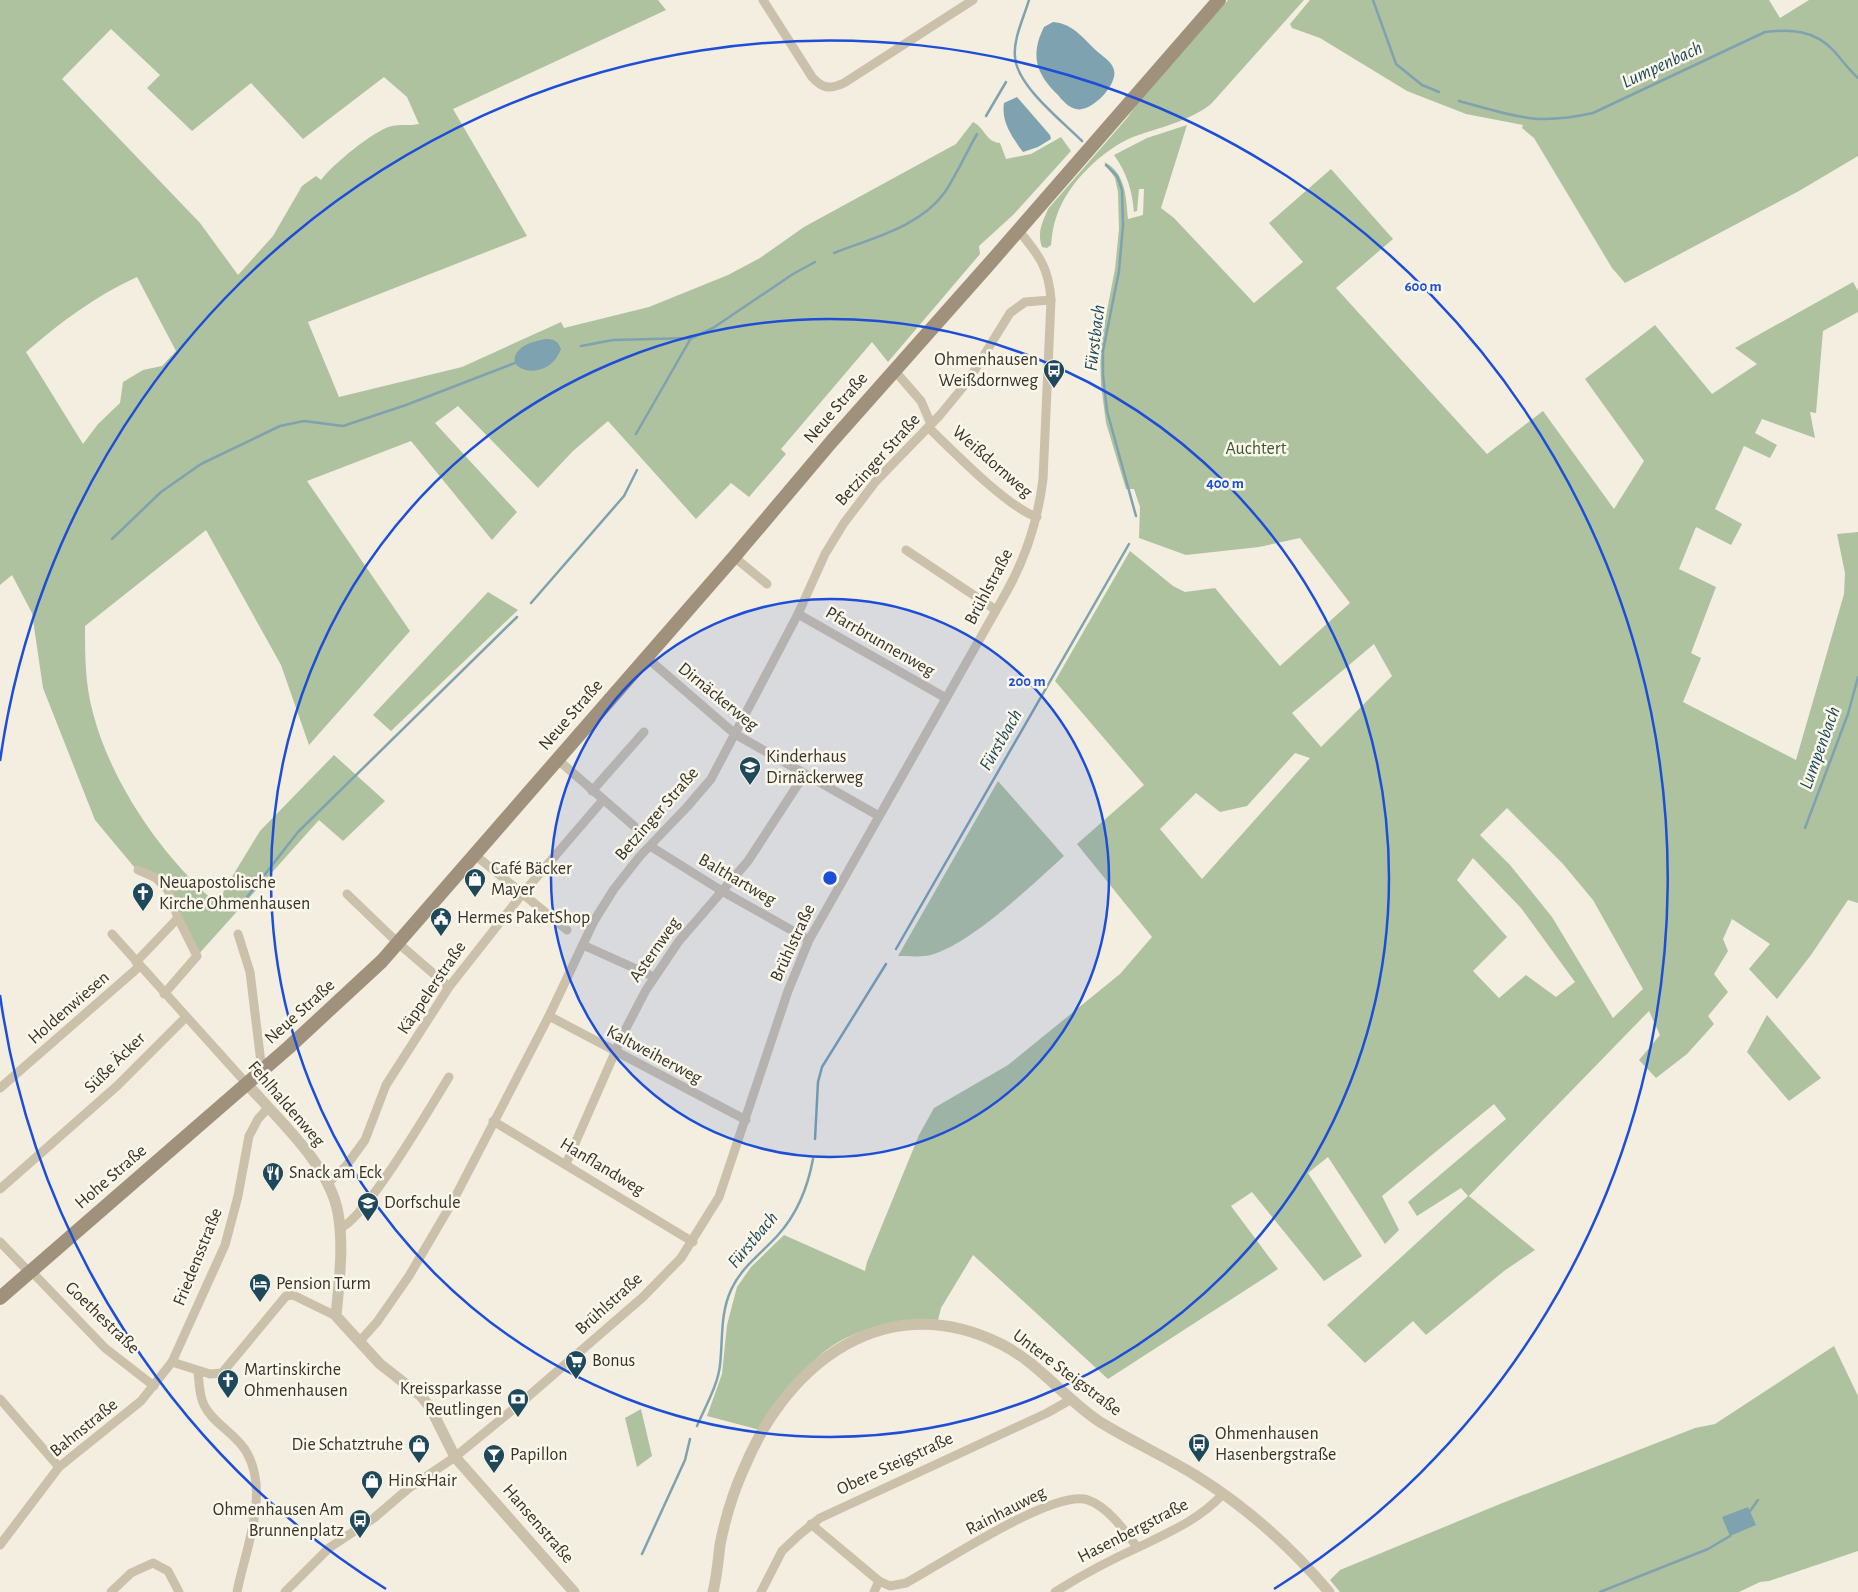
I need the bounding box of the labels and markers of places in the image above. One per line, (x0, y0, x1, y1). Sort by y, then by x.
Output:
place label: Ohmenhausen Weißdornweg (934, 351, 1038, 390)
bus stop icon: Ohmenhausen Weißdornweg (1042, 358, 1066, 389)
place label: Kinderhaus Dirnäckerweg (766, 748, 864, 787)
school or university icon: Kinderhaus Dirnäckerweg (738, 755, 762, 786)
place label: Café Bäcker Mayer (491, 860, 572, 899)
shop icon: Café Bäcker Mayer (463, 867, 487, 898)
centre of rings (821, 869, 839, 887)
place label: Neuapostolische Kirche Ohmenhausen (159, 874, 310, 913)
church icon: Neuapostolische Kirche Ohmenhausen (131, 881, 155, 912)
public building icon: Hermes PaketShop (429, 906, 453, 937)
place label: Hermes PaketShop (457, 909, 590, 927)
restaurant icon: Snack am Eck (261, 1161, 285, 1192)
place label: Snack am Eck (289, 1164, 383, 1182)
school or university icon: Dorfschule (356, 1191, 380, 1222)
place label: Dorfschule (384, 1194, 460, 1212)
hotel icon: Pension Turm (248, 1272, 272, 1303)
place label: Pension Turm (276, 1275, 371, 1293)
supermarket icon: Bonus (564, 1349, 588, 1380)
place label: Bonus (592, 1352, 635, 1370)
place label: Martinskirche Ohmenhausen (244, 1361, 348, 1400)
church icon: Martinskirche Ohmenhausen (216, 1368, 240, 1399)
place label: Kreissparkasse Reutlingen (400, 1380, 502, 1419)
bank icon: Kreissparkasse Reutlingen (506, 1387, 530, 1418)
place label: Ohmenhausen Hasenbergstraße (1215, 1425, 1336, 1464)
bus stop icon: Ohmenhausen Hasenbergstraße (1187, 1432, 1211, 1463)
shop icon: Die Schatztruhe (407, 1433, 431, 1464)
place label: Die Schatztruhe (291, 1436, 403, 1454)
bar icon: Papillon (482, 1443, 506, 1474)
place label: Papillon (510, 1446, 568, 1464)
shop icon: Hin&Hair (360, 1469, 384, 1500)
place label: Hin&Hair (388, 1472, 457, 1490)
place label: Ohmenhausen Am Brunnenplatz (213, 1501, 344, 1540)
bus stop icon: Ohmenhausen Am Brunnenplatz (348, 1508, 372, 1539)

